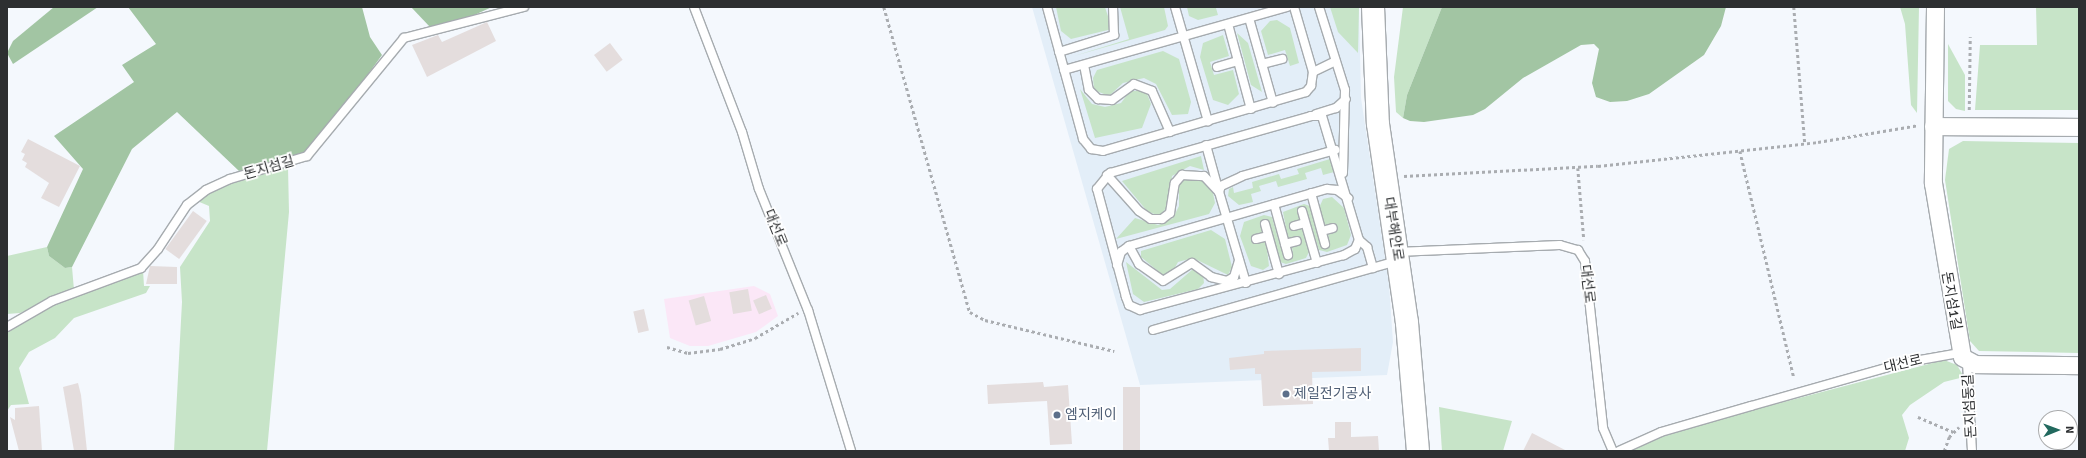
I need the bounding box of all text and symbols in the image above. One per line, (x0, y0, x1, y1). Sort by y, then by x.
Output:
street label: 돈지섬길 (242, 153, 296, 183)
street label: 대부해안로 (1380, 196, 1406, 262)
street label: 대선로 (760, 207, 790, 249)
street label: 대선로 (1576, 264, 1598, 304)
street label: 돈지섬1길 (1938, 270, 1964, 332)
street label: 대선로 (1882, 351, 1924, 377)
street label: 돈지섬동길 (1960, 373, 1980, 439)
place label: 제일전기공사 (1294, 386, 1371, 402)
marker: 제일전기공사 (1281, 389, 1291, 399)
place label: 엠지케이 (1065, 407, 1117, 423)
marker: 엠지케이 (1052, 410, 1062, 420)
north arrow (2038, 410, 2078, 450)
text: N (2063, 426, 2076, 434)

